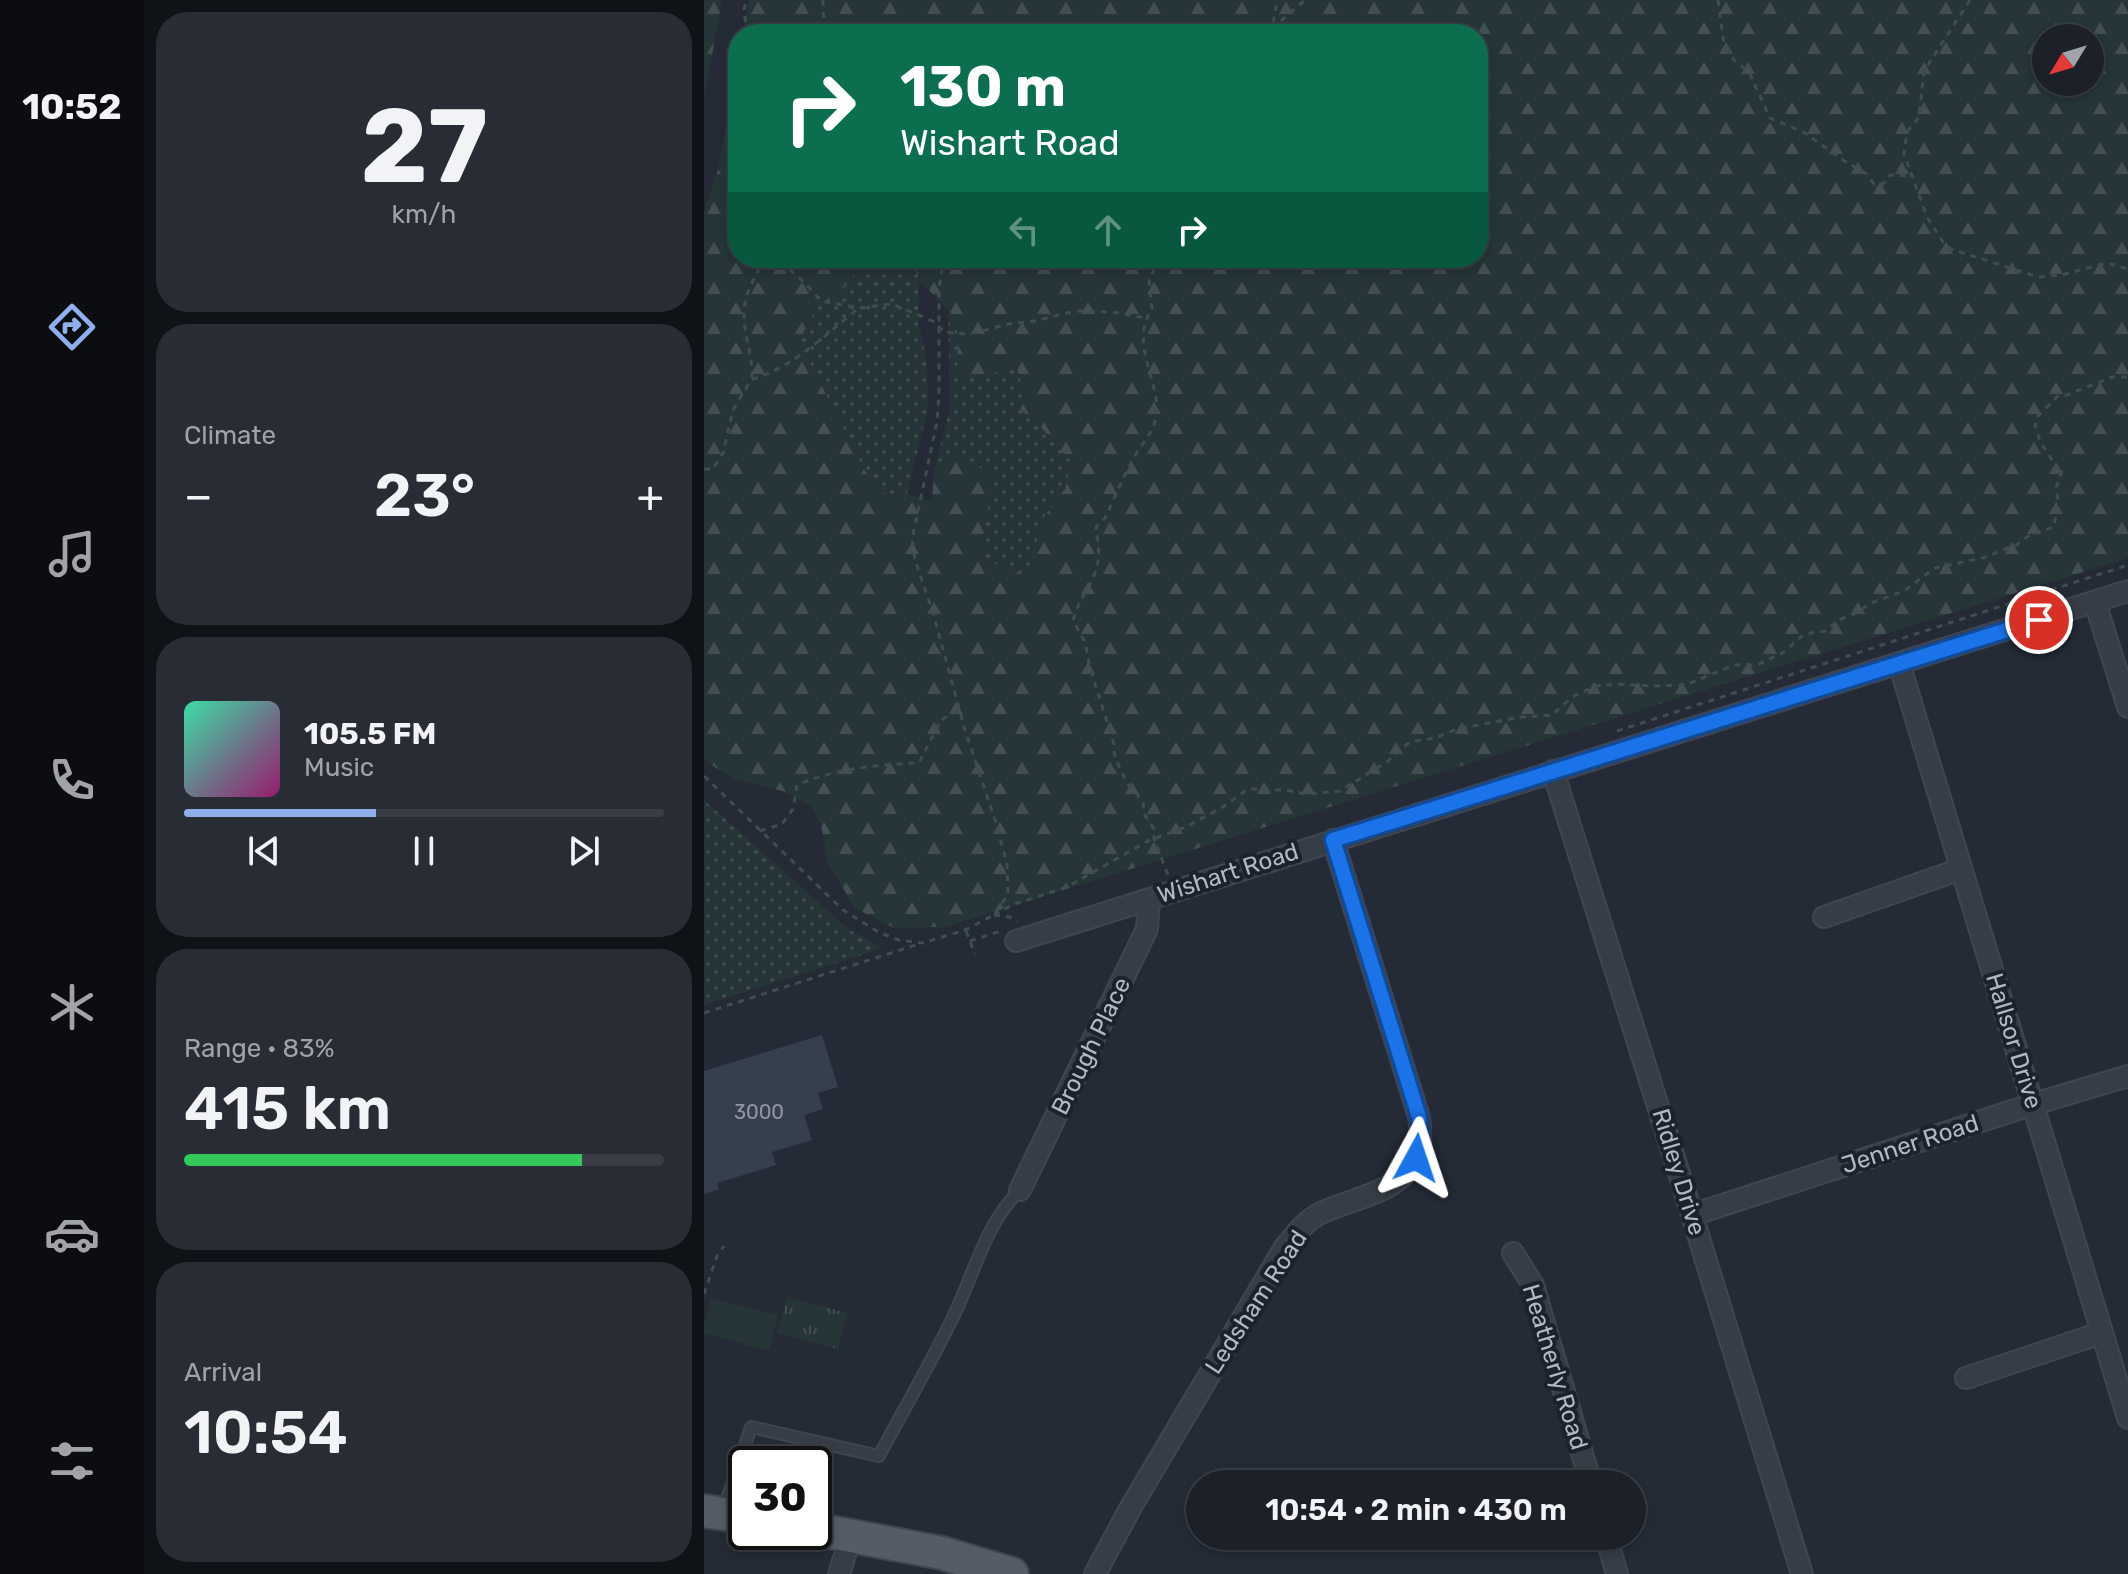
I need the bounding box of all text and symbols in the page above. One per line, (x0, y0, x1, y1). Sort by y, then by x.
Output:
north arrow (2032, 24, 2104, 96)
map controls (2032, 24, 2104, 96)
text: 130 m (900, 54, 1066, 120)
icon: right (768, 56, 872, 160)
text: 10:52 (22, 85, 122, 128)
text: 27 (360, 85, 488, 208)
text: Wishart Road (900, 121, 1120, 164)
text: km/h (392, 199, 456, 230)
icon: left (1002, 208, 1046, 252)
icon: ahead (1086, 208, 1130, 252)
icon: right (1170, 208, 1214, 252)
icon: directions (44, 299, 100, 355)
text: Climate (184, 420, 276, 451)
text: 23° (374, 460, 475, 531)
text: − (184, 470, 213, 522)
text: + (637, 470, 664, 522)
icon: music (44, 526, 100, 582)
pin (2005, 586, 2073, 654)
icon: arrive (2017, 598, 2061, 642)
text: 105.5 FM (304, 716, 436, 752)
icon: phone (44, 752, 100, 808)
text: Music (304, 752, 374, 783)
icon: previous (242, 829, 286, 873)
icon: pause (402, 829, 446, 873)
icon: next (562, 829, 606, 873)
street label: Wishart Road (1154, 837, 1302, 909)
street label: Hallsor Drive (1980, 970, 2048, 1112)
street label: Brough Place (1046, 973, 1136, 1119)
icon: climate (44, 979, 100, 1035)
text: Range · 83% (184, 1033, 335, 1064)
text: 415 km (184, 1073, 391, 1144)
house number: 3000 (734, 1100, 784, 1124)
street label: Ridley Drive (1646, 1105, 1712, 1239)
street label: Jenner Road (1838, 1109, 1982, 1179)
position arrow (1374, 1116, 1458, 1200)
icon: car (44, 1206, 100, 1262)
street label: Ledsham Road (1199, 1225, 1313, 1379)
street label: Heatherly Road (1517, 1281, 1593, 1453)
text: Arrival (184, 1357, 262, 1388)
text: 10:54 (184, 1397, 348, 1468)
icon: filters (44, 1433, 100, 1489)
speed limit sign: 30 (728, 1446, 832, 1550)
text: 10:54 · 2 min · 430 m (1265, 1492, 1567, 1528)

